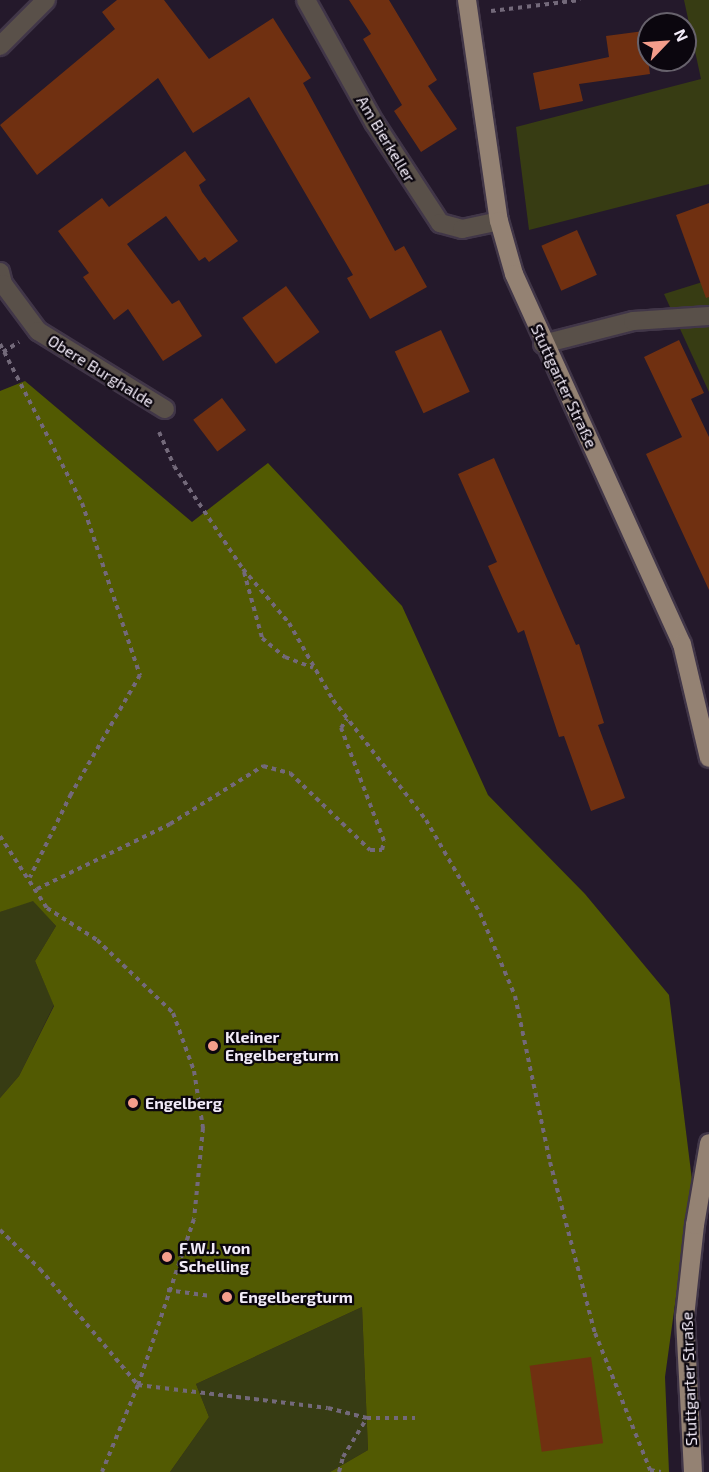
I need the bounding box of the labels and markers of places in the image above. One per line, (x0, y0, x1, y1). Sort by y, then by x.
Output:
place label: Kleiner Engelbergturm (225, 1027, 339, 1065)
marker: Kleiner Engelbergturm (206, 1039, 220, 1053)
place label: Engelberg (145, 1093, 222, 1113)
marker: Engelberg (126, 1096, 140, 1110)
place label: F.W.J. von Schelling (179, 1238, 251, 1276)
marker: F.W.J. von Schelling (160, 1250, 174, 1264)
place label: Engelbergturm (239, 1287, 353, 1307)
marker: Engelbergturm (220, 1290, 234, 1304)

